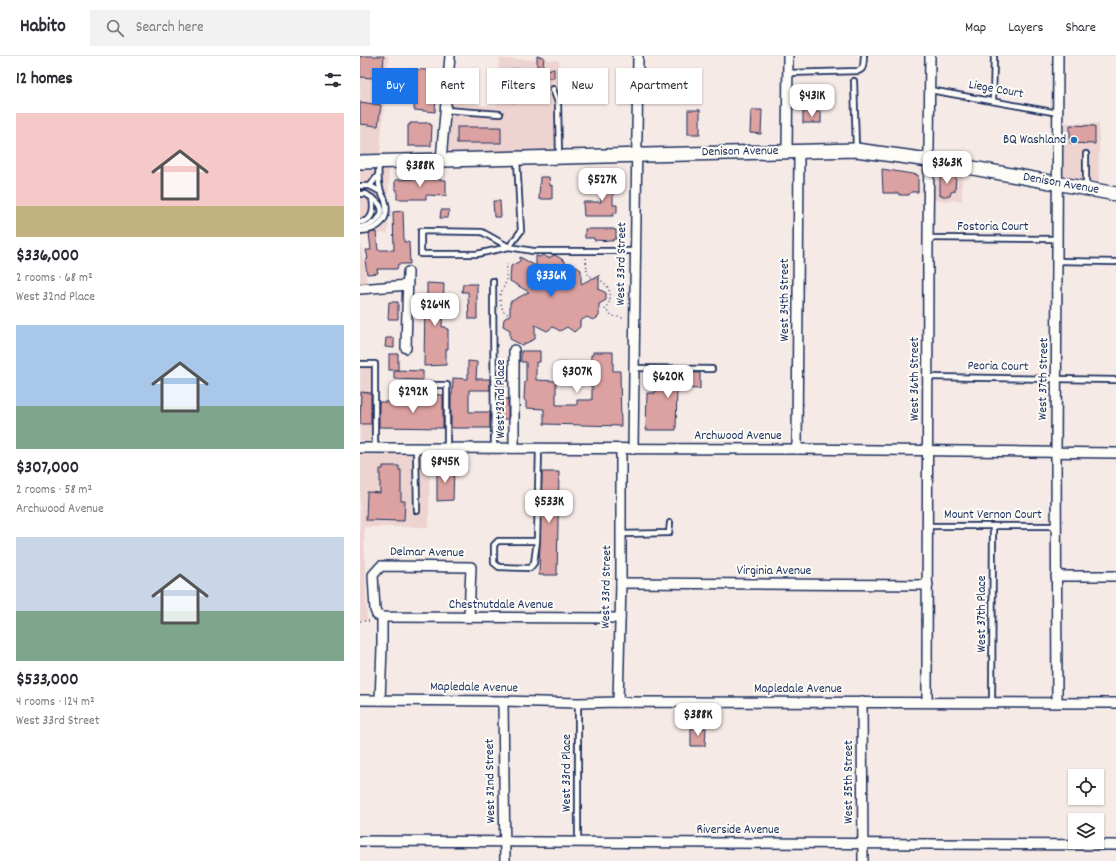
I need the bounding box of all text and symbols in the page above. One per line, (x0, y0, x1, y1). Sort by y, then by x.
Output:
search box (90, 10, 370, 46)
text: Habito (20, 14, 66, 41)
icon: search (104, 17, 126, 39)
text: Search here (136, 17, 204, 39)
text: Map (965, 18, 986, 38)
text: Layers (1008, 18, 1043, 38)
text: Share (1065, 18, 1096, 38)
text: 12 homes (16, 68, 73, 92)
chip: Buy (372, 68, 418, 104)
chip: Rent (426, 68, 479, 104)
chip: Filters (487, 68, 550, 104)
chip: New (558, 68, 608, 104)
chip: Apartment (616, 68, 702, 104)
icon: filters (322, 69, 344, 91)
street label: Liege Court (967, 76, 1025, 104)
pin: $431K (784, 84, 840, 118)
text: $431K (799, 87, 825, 106)
place label: BQ Washland (1003, 131, 1066, 150)
marker: BQ Washland (1069, 135, 1079, 145)
icon: home (144, 139, 216, 211)
street label: Denison Avenue (702, 142, 779, 162)
pin: $363K (919, 151, 975, 185)
pin: $388K (392, 154, 448, 188)
text: $363K (932, 154, 962, 173)
text: $388K (406, 157, 434, 176)
pin: $527K (574, 168, 630, 202)
street label: Denison Avenue (1022, 168, 1101, 200)
text: $527K (587, 171, 617, 190)
street label: Fostoria Court (957, 218, 1029, 237)
street label: West 33rd Street (612, 222, 632, 306)
text: $336,000 (16, 245, 79, 269)
street label: West 34th Street (776, 258, 795, 341)
pin: $336K (523, 264, 579, 298)
text: $336K (536, 267, 566, 286)
text: 2 rooms · 68 m² (16, 269, 93, 288)
text: West 32nd Place (16, 288, 95, 307)
pin: $264K (407, 293, 463, 327)
text: $264K (420, 296, 450, 315)
street label: West 36th Street (906, 337, 925, 421)
street label: West 37th Street (1034, 337, 1054, 420)
icon: home (144, 351, 216, 423)
street label: Peoria Court (967, 357, 1029, 377)
street label: West 32nd Place (492, 359, 511, 439)
pin: $307K (549, 360, 605, 394)
text: $307K (562, 363, 592, 382)
pin: $620K (640, 365, 696, 399)
text: $620K (652, 368, 684, 387)
pin: $292K (385, 380, 441, 414)
text: $292K (398, 383, 428, 402)
street label: Archwood Avenue (694, 427, 782, 446)
pin: $845K (417, 450, 473, 484)
text: $845K (430, 453, 460, 472)
text: $307,000 (16, 457, 79, 481)
text: 2 rooms · 58 m² (16, 481, 92, 500)
pin: $533K (521, 490, 577, 524)
text: $533K (534, 493, 564, 512)
text: Archwood Avenue (16, 500, 104, 519)
street label: Mount Vernon Court (944, 506, 1042, 525)
street label: Delmar Avenue (390, 543, 464, 563)
street label: West 33rd Street (597, 545, 617, 629)
street label: Virginia Avenue (737, 562, 812, 581)
icon: home (144, 563, 216, 635)
street label: West 37th Place (973, 575, 992, 652)
street label: Chestnutdale Avenue (449, 596, 553, 615)
text: $533,000 (16, 669, 79, 693)
street label: Mapledale Avenue (430, 678, 518, 698)
street label: Mapledale Avenue (754, 680, 842, 699)
text: 4 rooms · 124 m² (16, 693, 95, 712)
pin: $388K (670, 703, 726, 737)
text: $388K (684, 706, 712, 725)
text: West 33rd Street (16, 712, 99, 731)
street label: West 33rd Place (558, 734, 577, 812)
street label: West 32nd Street (481, 738, 501, 823)
street label: West 35th Street (840, 740, 859, 824)
map controls (1068, 769, 1104, 849)
button: locate (1068, 769, 1104, 805)
button: layers (1068, 813, 1104, 849)
street label: Riverside Avenue (697, 821, 780, 840)

